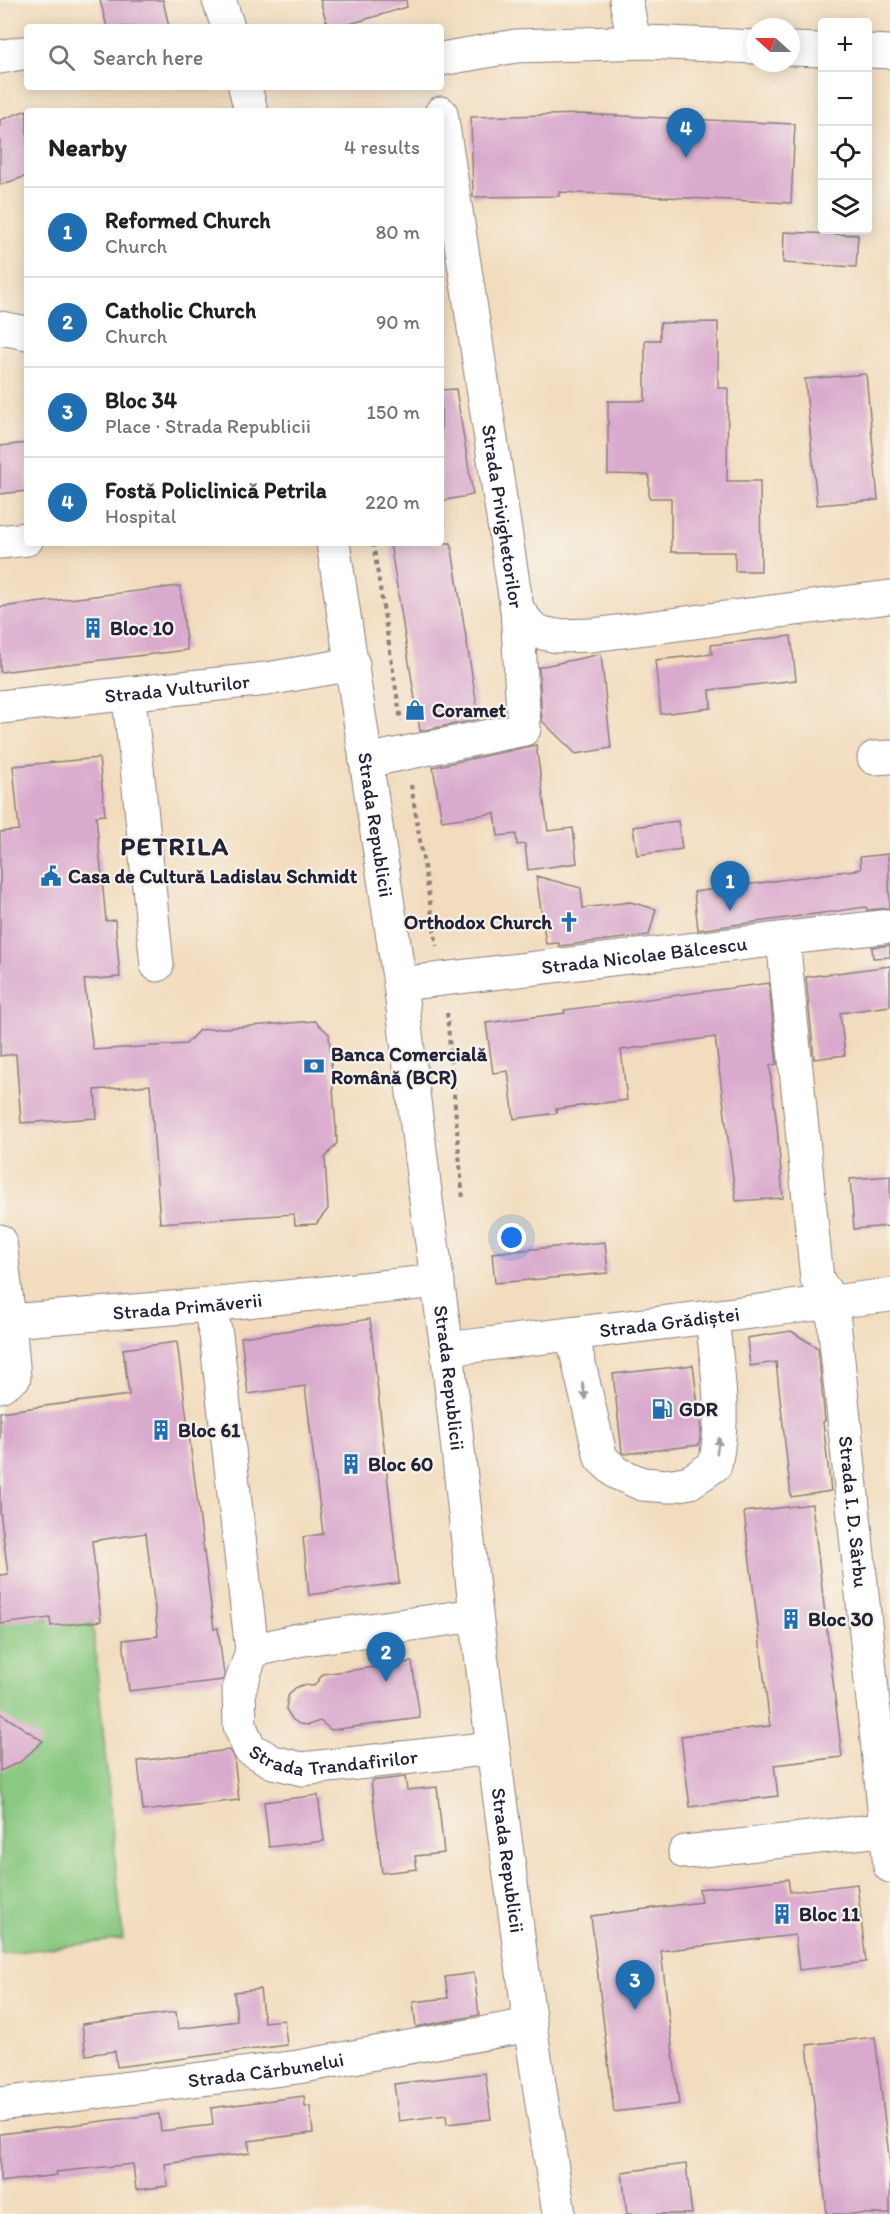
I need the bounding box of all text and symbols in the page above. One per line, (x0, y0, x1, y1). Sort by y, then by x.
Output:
north arrow (746, 18, 800, 72)
map controls (818, 18, 872, 234)
button: + (818, 18, 872, 72)
search box (24, 24, 444, 90)
icon: search (45, 41, 78, 74)
text: Search here (93, 44, 203, 71)
button: − (818, 72, 872, 126)
pin: 4 (666, 108, 706, 158)
button: locate (818, 126, 872, 180)
text: Nearby (48, 131, 127, 163)
text: 4 results (344, 135, 420, 159)
button: layers (818, 180, 872, 234)
text: Reformed Church (105, 207, 271, 234)
text: 1 (63, 220, 72, 244)
text: 80 m (375, 220, 420, 244)
text: Church (105, 234, 167, 258)
text: Catholic Church (105, 297, 256, 324)
text: 2 (62, 310, 73, 334)
text: 90 m (376, 310, 420, 334)
text: Church (105, 324, 167, 348)
text: Bloc 34 (105, 387, 177, 414)
text: 3 (62, 400, 73, 424)
text: 150 m (367, 400, 420, 424)
text: Place · Strada Republicii (105, 414, 311, 438)
street label: Strada Privighetorilor (477, 423, 529, 610)
text: Fostă Policlinică Petrila (105, 477, 327, 504)
text: 4 (61, 490, 74, 514)
text: 220 m (365, 490, 420, 514)
text: Hospital (105, 504, 177, 528)
building icon: Bloc 10 (81, 616, 105, 640)
place label: Bloc 10 (110, 616, 174, 640)
street label: Strada Vulturilor (103, 669, 251, 708)
shop icon: Coramet (403, 698, 427, 722)
place label: Coramet (432, 698, 507, 722)
street label: Strada Republicii (353, 751, 399, 899)
district label: PETRILA (120, 830, 230, 862)
pin: 1 (710, 862, 750, 911)
public building icon: Casa de Cultură Ladislau Schmidt (39, 864, 63, 888)
place label: Casa de Cultură Ladislau Schmidt (68, 864, 358, 888)
place label: Orthodox Church (404, 910, 552, 934)
church icon: Orthodox Church (557, 910, 581, 934)
street label: Strada Nicolae Bălcescu (540, 931, 749, 979)
place label: Banca Comercială Română (BCR) (331, 1042, 488, 1090)
bank icon: Banca Comercială Română (BCR) (302, 1054, 326, 1078)
your location (497, 1223, 526, 1252)
street label: Strada Primăverii (112, 1287, 263, 1325)
street label: Strada Grădiștei (598, 1301, 741, 1342)
street label: Strada Republicii (429, 1304, 470, 1452)
one-way arrow (580, 1382, 590, 1401)
fuel station icon: GDR (650, 1397, 674, 1421)
place label: GDR (679, 1397, 718, 1421)
building icon: Bloc 61 (149, 1418, 173, 1442)
place label: Bloc 61 (178, 1418, 241, 1442)
street label: Strada I. D. Sârbu (834, 1435, 873, 1589)
one-way arrow (714, 1436, 723, 1455)
building icon: Bloc 60 (339, 1452, 363, 1476)
place label: Bloc 60 (368, 1452, 433, 1476)
building icon: Bloc 30 (779, 1607, 803, 1631)
place label: Bloc 30 (808, 1607, 874, 1631)
pin: 2 (366, 1632, 406, 1682)
street label: Strada Trandafirilor (245, 1739, 419, 1781)
street label: Strada Republicii (486, 1786, 530, 1934)
building icon: Bloc 11 (770, 1902, 794, 1926)
place label: Bloc 11 (799, 1902, 861, 1926)
pin: 3 (616, 1960, 654, 2010)
street label: Strada Cărbunelui (186, 2047, 346, 2093)

